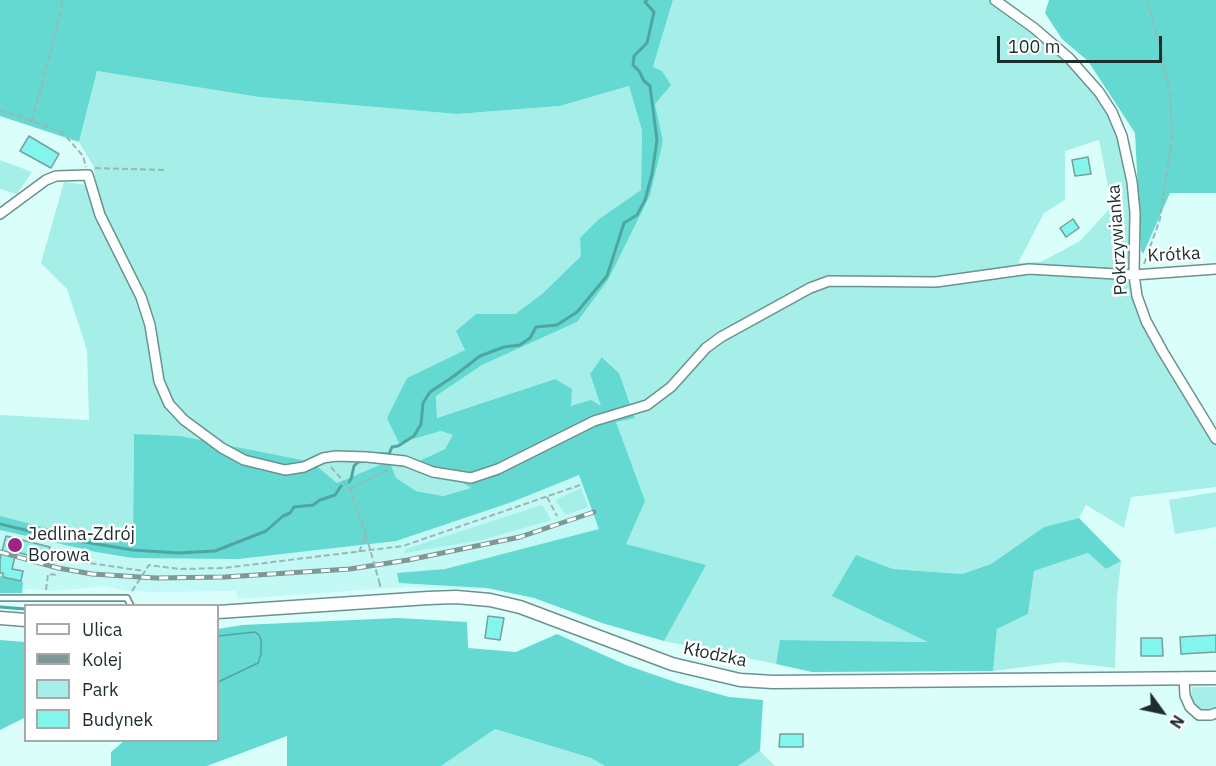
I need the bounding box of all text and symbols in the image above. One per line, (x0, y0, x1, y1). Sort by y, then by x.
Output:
scale bar (1000, 24, 1165, 62)
text: 100 m (1008, 35, 1060, 58)
street label: Pokrzywianka (1103, 184, 1133, 296)
street label: Krótka (1147, 243, 1201, 267)
place label: Jedlina-Zdrój Borowa (28, 524, 135, 566)
marker: Jedlina-Zdrój Borowa (6, 536, 24, 554)
legend (24, 604, 219, 742)
text: Ulica (82, 618, 122, 641)
street label: Kłodzka (681, 638, 749, 672)
text: Kolej (82, 648, 122, 671)
text: Park (82, 678, 118, 701)
north arrow (1132, 682, 1192, 742)
text: Budynek (82, 708, 153, 731)
text: N (1166, 711, 1189, 732)

